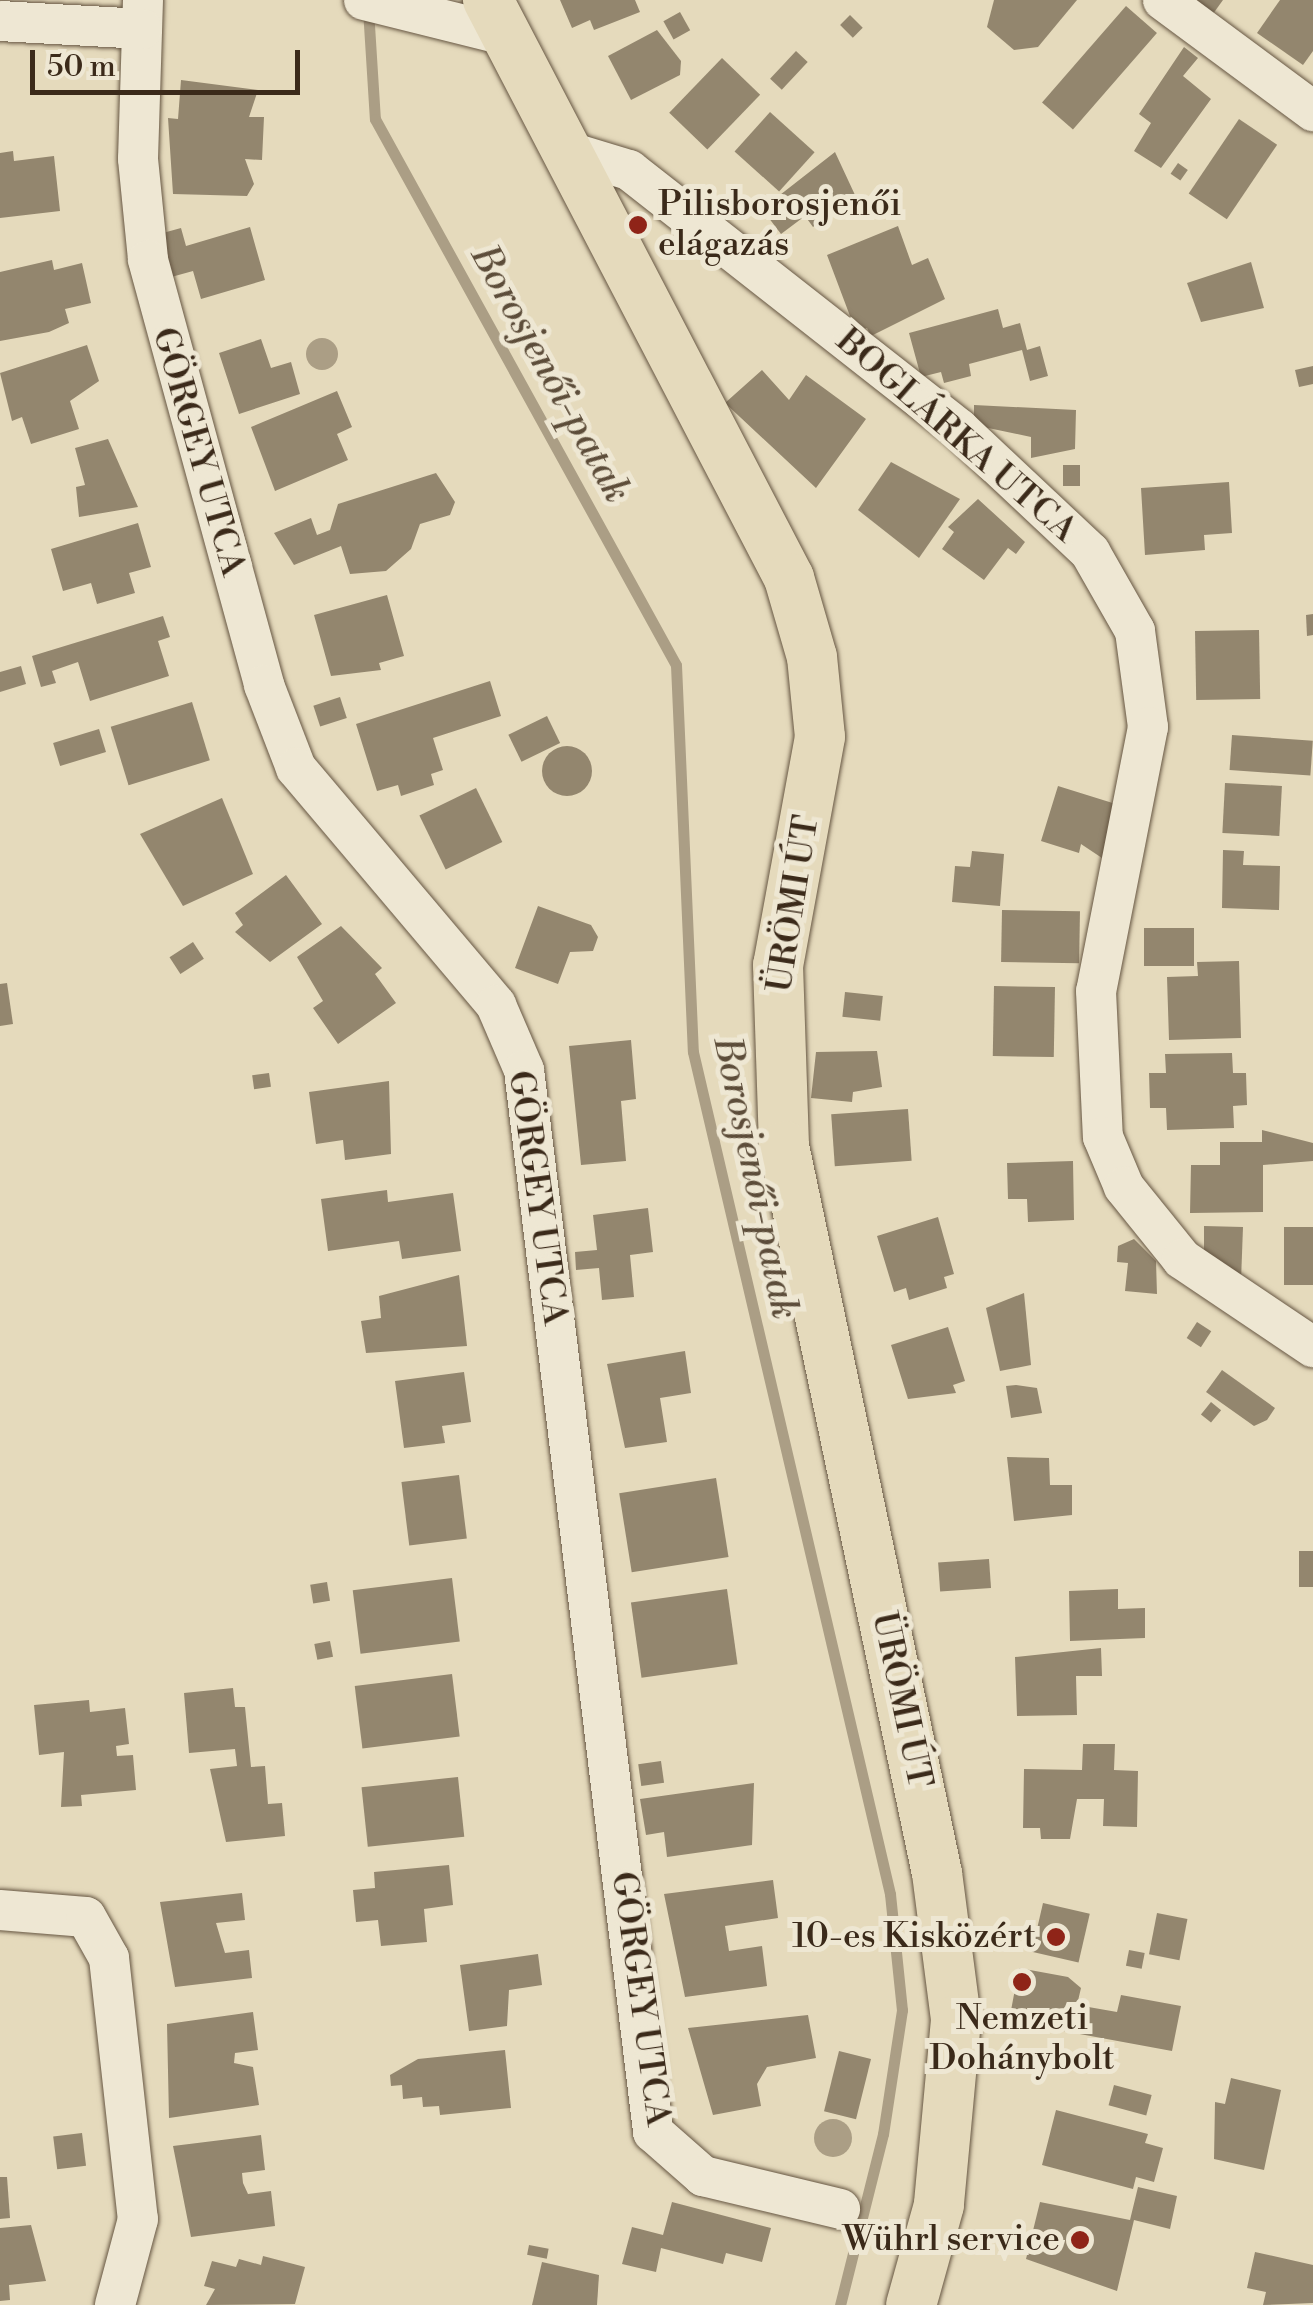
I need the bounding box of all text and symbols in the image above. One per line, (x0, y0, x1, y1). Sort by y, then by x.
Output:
scale bar (35, 30, 305, 92)
text: 50 m (47, 48, 116, 86)
place label: Pilisborosjenői elágazás (658, 184, 901, 266)
marker: Pilisborosjenői elágazás (627, 214, 649, 236)
water label: Borosjenői-patak (460, 237, 640, 511)
street label: BOGLÁRKA UTCA (827, 320, 1085, 552)
street label: GÖRGEY UTCA (142, 323, 254, 581)
street label: ÜRÖMI ÚT (759, 812, 829, 996)
water label: Borosjenői-patak (703, 1033, 807, 1323)
street label: GÖRGEY UTCA (498, 1068, 576, 1328)
street label: ÜRÖMI ÚT (862, 1608, 940, 1792)
street label: GÖRGEY UTCA (601, 1869, 679, 2129)
place label: 10-es Kisközért (792, 1916, 1036, 1958)
marker: 10-es Kisközért (1045, 1926, 1067, 1948)
marker: Nemzeti Dohánybolt (1011, 1971, 1033, 1993)
place label: Nemzeti Dohánybolt (929, 1998, 1115, 2080)
place label: Wührl service (843, 2219, 1060, 2261)
marker: Wührl service (1069, 2229, 1091, 2251)

